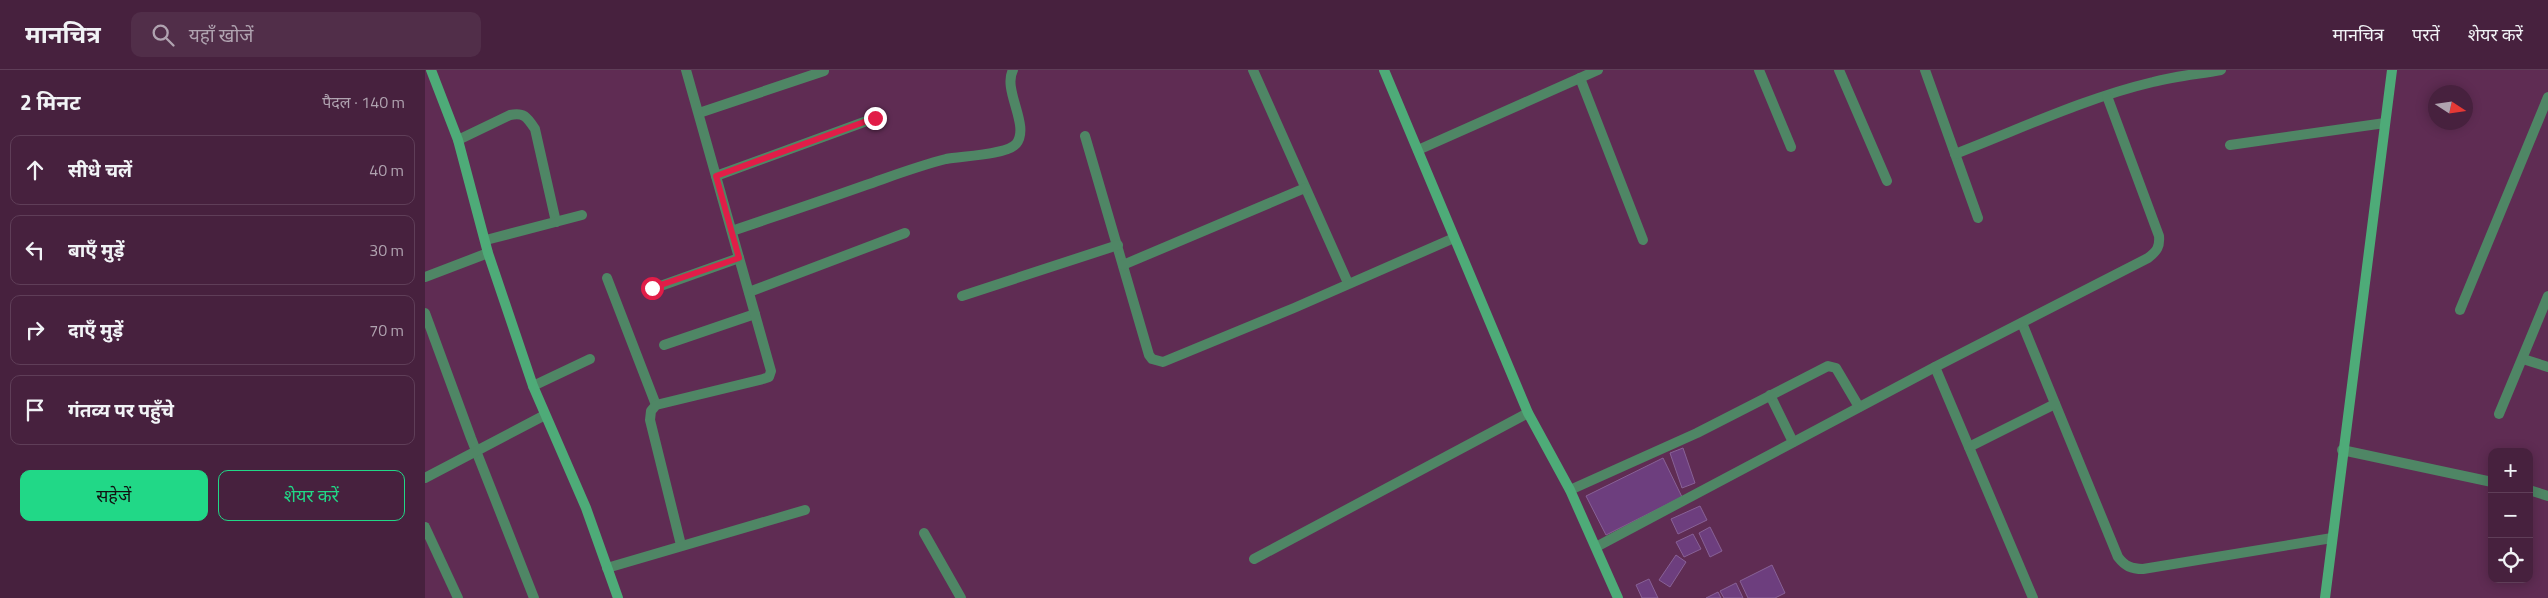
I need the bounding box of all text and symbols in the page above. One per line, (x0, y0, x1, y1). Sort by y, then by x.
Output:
search box (131, 12, 481, 57)
text: मानचित्र (25, 16, 101, 52)
text: यहाँ खोजें (189, 20, 253, 49)
icon: search (149, 21, 177, 49)
text: मानचित्र (2332, 21, 2384, 48)
text: परतें (2412, 21, 2440, 48)
text: शेयर करें (2468, 21, 2523, 48)
north arrow (2428, 85, 2473, 130)
text: 2 मिनट (20, 86, 80, 118)
text: पैदल · 140 m (322, 90, 405, 114)
route end (864, 107, 887, 130)
text: सीधे चलें (68, 155, 132, 184)
icon: ahead (21, 156, 49, 184)
text: 40 m (369, 158, 404, 182)
text: बाएँ मुड़ें (68, 235, 124, 264)
icon: left (21, 236, 49, 264)
text: 30 m (369, 238, 404, 262)
route start (641, 277, 664, 300)
text: दाएँ मुड़ें (68, 315, 123, 344)
icon: right (21, 316, 49, 344)
text: 70 m (369, 318, 404, 342)
text: गंतव्य पर पहुँचे (68, 395, 174, 424)
icon: arrive (21, 396, 49, 424)
map controls (2488, 448, 2533, 583)
button: + (2488, 448, 2533, 493)
button: सहेजें (20, 470, 208, 521)
button: शेयर करें (218, 470, 405, 521)
button: − (2488, 493, 2533, 538)
button: locate (2488, 538, 2533, 583)

